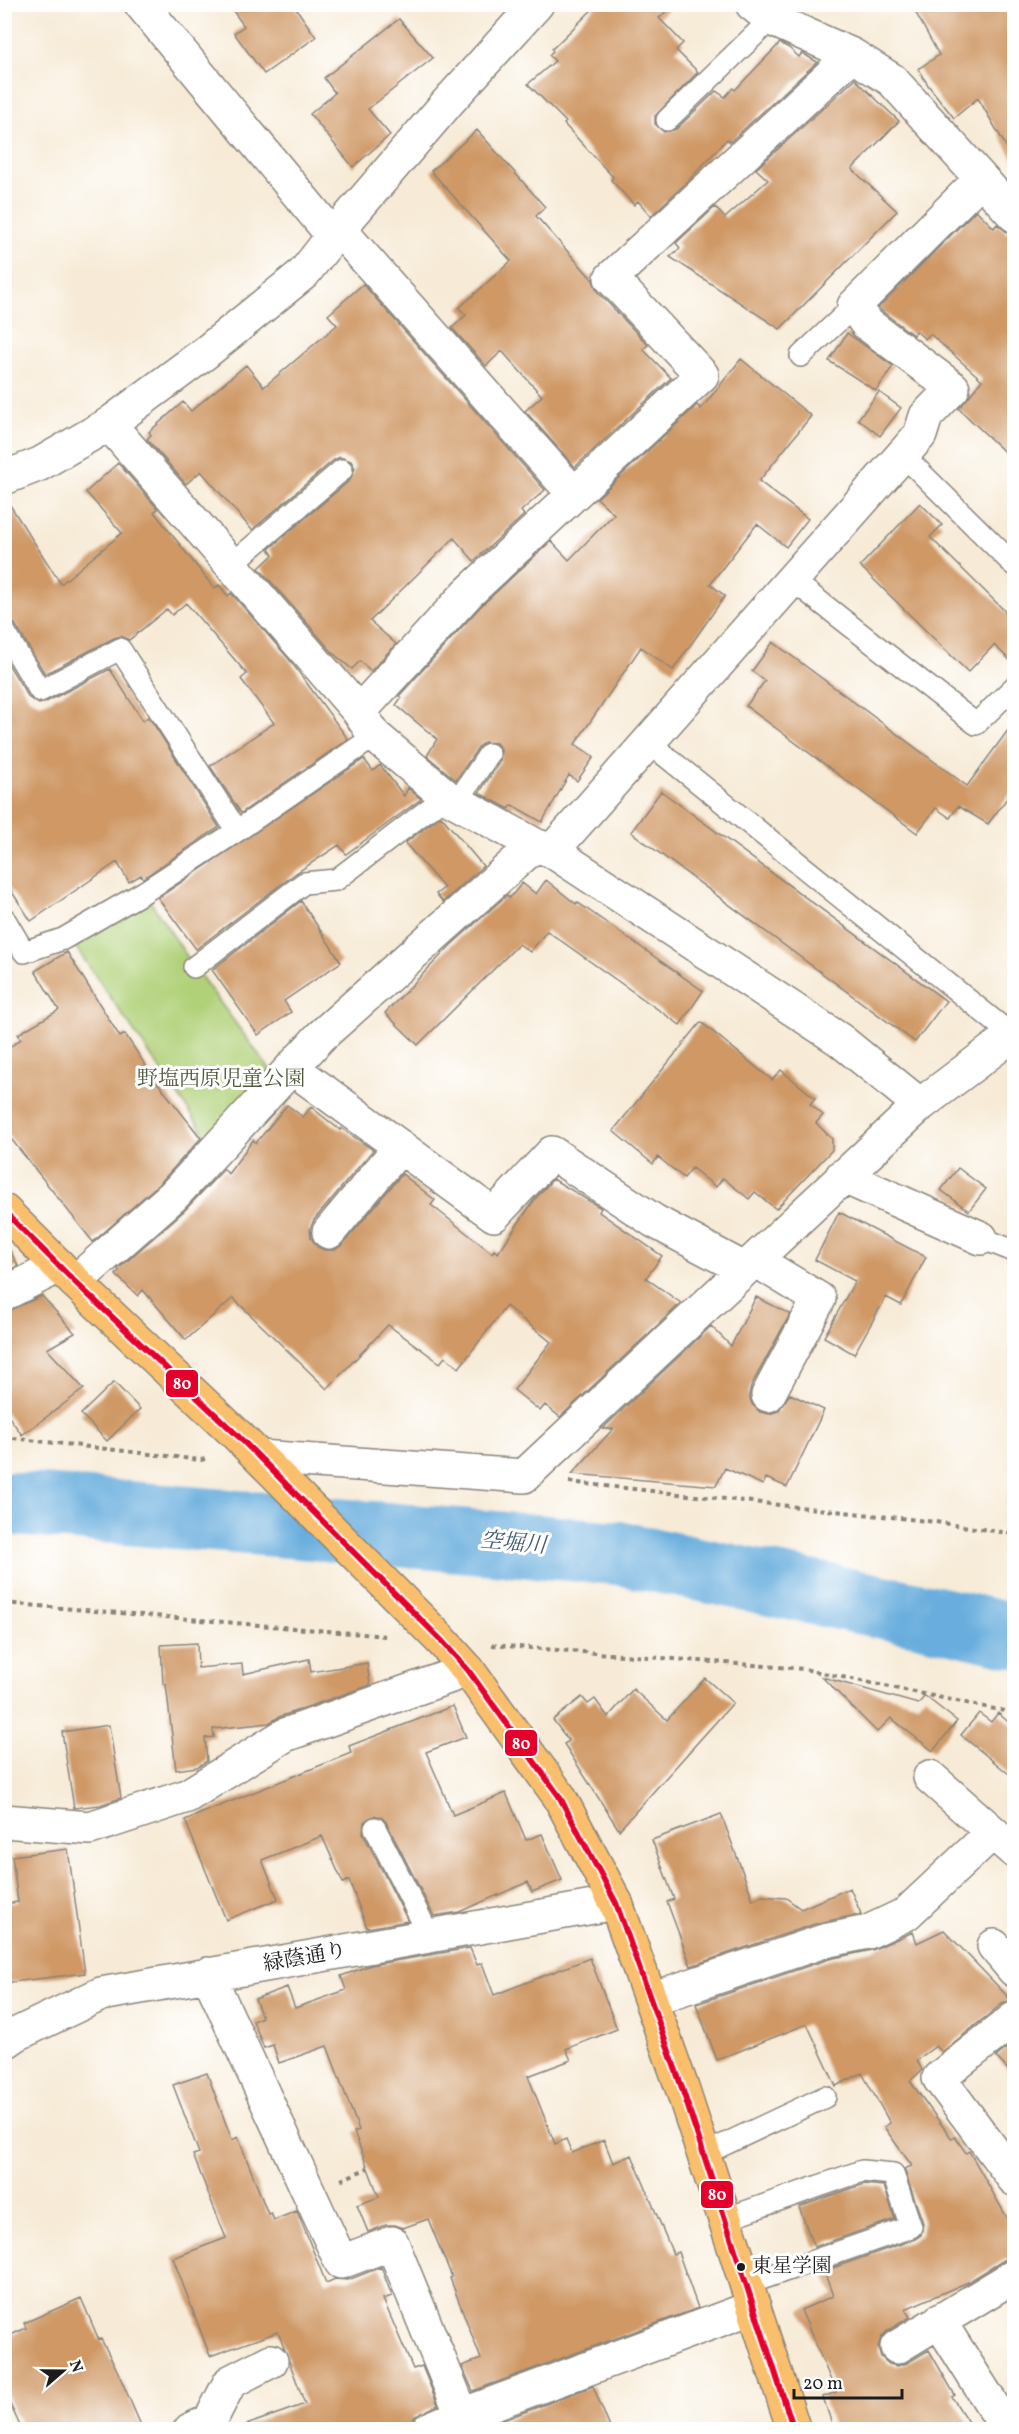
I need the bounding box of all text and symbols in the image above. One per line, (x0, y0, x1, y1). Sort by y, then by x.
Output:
park label: 野塩西原児童公園 (137, 1065, 305, 1094)
line badge: 80 (165, 1369, 199, 1398)
text: 80 (173, 1374, 191, 1396)
water label: 空堀川 (479, 1526, 549, 1562)
line badge: 80 (504, 1729, 538, 1757)
text: 80 (512, 1734, 530, 1756)
street label: 緑蔭通り (261, 1936, 349, 1980)
line badge: 80 (700, 2180, 734, 2209)
text: 80 (708, 2185, 726, 2207)
place label: 東星学園 (752, 2253, 832, 2281)
marker: 東星学園 (735, 2261, 747, 2273)
north arrow (33, 2341, 93, 2401)
text: N (63, 2357, 88, 2376)
scale bar (794, 2362, 902, 2400)
text: 20 m (803, 2372, 843, 2397)

